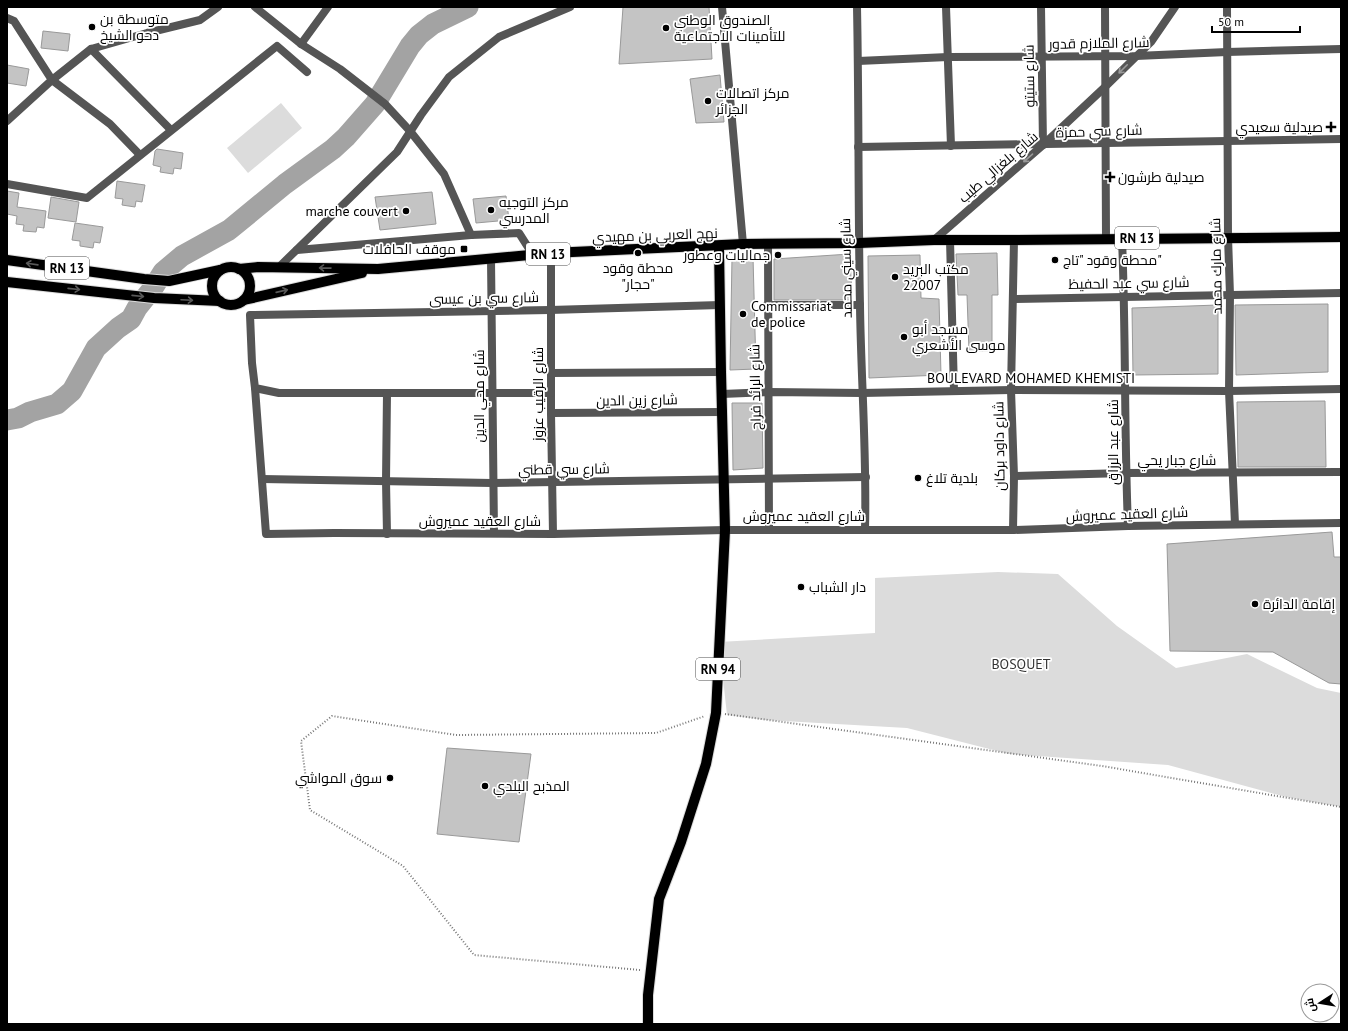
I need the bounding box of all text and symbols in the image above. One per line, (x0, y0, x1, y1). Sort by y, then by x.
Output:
scale bar (1212, 8, 1300, 34)
place label: متوسطة بن دحو الشيخ (100, 10, 169, 44)
place label: الصندوق الوطني للتأمينات الاجتماعية (674, 11, 785, 45)
text: 50 m (1218, 14, 1244, 29)
marker: متوسطة بن دحو الشيخ (87, 22, 97, 32)
marker: الصندوق الوطني للتأمينات الاجتماعية (661, 23, 671, 33)
street label: شارع الملازم قدور (1047, 33, 1150, 54)
street label: شارع ستيتو (1019, 44, 1039, 108)
one-way arrow (1118, 64, 1128, 74)
place label: مركز اتصالات الجزائر (715, 84, 790, 118)
marker: مركز اتصالات الجزائر (703, 96, 713, 106)
place label: صيدلية سعيدي (1235, 118, 1323, 139)
street label: شارع سي حمزة (1055, 120, 1143, 144)
marker: صيدلية سعيدي (1326, 122, 1336, 132)
street label: شارع بلغزالي طيب (954, 127, 1044, 209)
one-way arrow (1024, 153, 1034, 162)
place label: صيدلية طرشون (1118, 168, 1204, 186)
marker: صيدلية طرشون (1105, 172, 1115, 182)
place label: مركز التوجيه المدرسي (499, 193, 569, 229)
place label: marche couvert (305, 202, 398, 220)
marker: مركز التوجيه المدرسي (486, 205, 496, 215)
marker: marche couvert (401, 206, 411, 216)
street label: شارع مارك محمد (1206, 217, 1226, 315)
street label: شارع سيني محمد (836, 218, 859, 318)
street label: نهج العربي بن مهيدي (592, 224, 718, 249)
road number: RN 13 (1115, 227, 1159, 249)
place label: موقف الحافلات (363, 240, 456, 258)
road number: RN 13 (526, 243, 570, 265)
marker: موقف الحافلات (459, 244, 469, 254)
place label: جماليات وعطور (683, 246, 770, 264)
marker: محطة وقود "حجار" (633, 248, 643, 258)
marker: جماليات وعطور (773, 250, 783, 260)
place label: محطة وقود "تاج" (1063, 251, 1162, 269)
marker: محطة وقود "تاج" (1050, 255, 1060, 265)
road number: RN 13 (45, 257, 89, 279)
place label: محطة وقود "حجار" (603, 259, 673, 293)
one-way arrow (26, 260, 39, 267)
place label: مكتب البريد 22007 (903, 260, 969, 294)
one-way arrow (319, 264, 332, 272)
marker: مكتب البريد 22007 (890, 272, 900, 282)
street label: شارع سي عبد الحفيظ (1068, 273, 1190, 295)
one-way arrow (67, 285, 80, 292)
one-way arrow (275, 287, 288, 295)
street label: شارع سي بن عيسى (429, 288, 539, 310)
one-way arrow (131, 293, 144, 300)
one-way arrow (180, 296, 193, 303)
place label: Commissariat de police (751, 297, 832, 331)
marker: Commissariat de police (738, 309, 748, 319)
place label: مسجد أبو موسى الأشعري (912, 320, 1005, 357)
marker: مسجد أبو موسى الأشعري (899, 332, 909, 342)
street label: شارع الرائد فراج (745, 344, 765, 430)
street label: شارع الرقيب عزوز (529, 347, 547, 442)
street label: شارع محي الدين (470, 349, 491, 443)
street label: BOULEVARD MOHAMED KHEMISTI (927, 369, 1135, 387)
street label: شارع زين الدين (596, 390, 678, 410)
street label: شارع عبد الرزاق (1104, 399, 1122, 485)
street label: شارع داود بركان (989, 401, 1009, 491)
street label: شارع جبار يحي (1138, 451, 1216, 472)
street label: شارع سي قطني (518, 459, 610, 482)
place label: بلدية تلاغ (926, 469, 978, 487)
marker: بلدية تلاغ (913, 473, 923, 483)
street label: شارع العقيد عميروش (1066, 503, 1188, 525)
street label: شارع العقيد عميروش (743, 507, 865, 525)
street label: شارع العقيد عميروش (419, 512, 541, 530)
place label: دار الشباب (809, 578, 866, 596)
marker: دار الشباب (796, 582, 806, 592)
place label: إقامة الدائرة (1263, 595, 1335, 613)
marker: إقامة الدائرة (1250, 599, 1260, 609)
park label: BOSQUET (991, 655, 1051, 673)
road number: RN 94 (696, 658, 740, 680)
place label: سوق المواشي (295, 769, 382, 789)
marker: سوق المواشي (385, 773, 395, 783)
place label: المذبح البلدي (493, 777, 570, 798)
marker: المذبح البلدي (480, 781, 490, 791)
north arrow (1300, 983, 1340, 1023)
text: ش (1302, 997, 1319, 1013)

